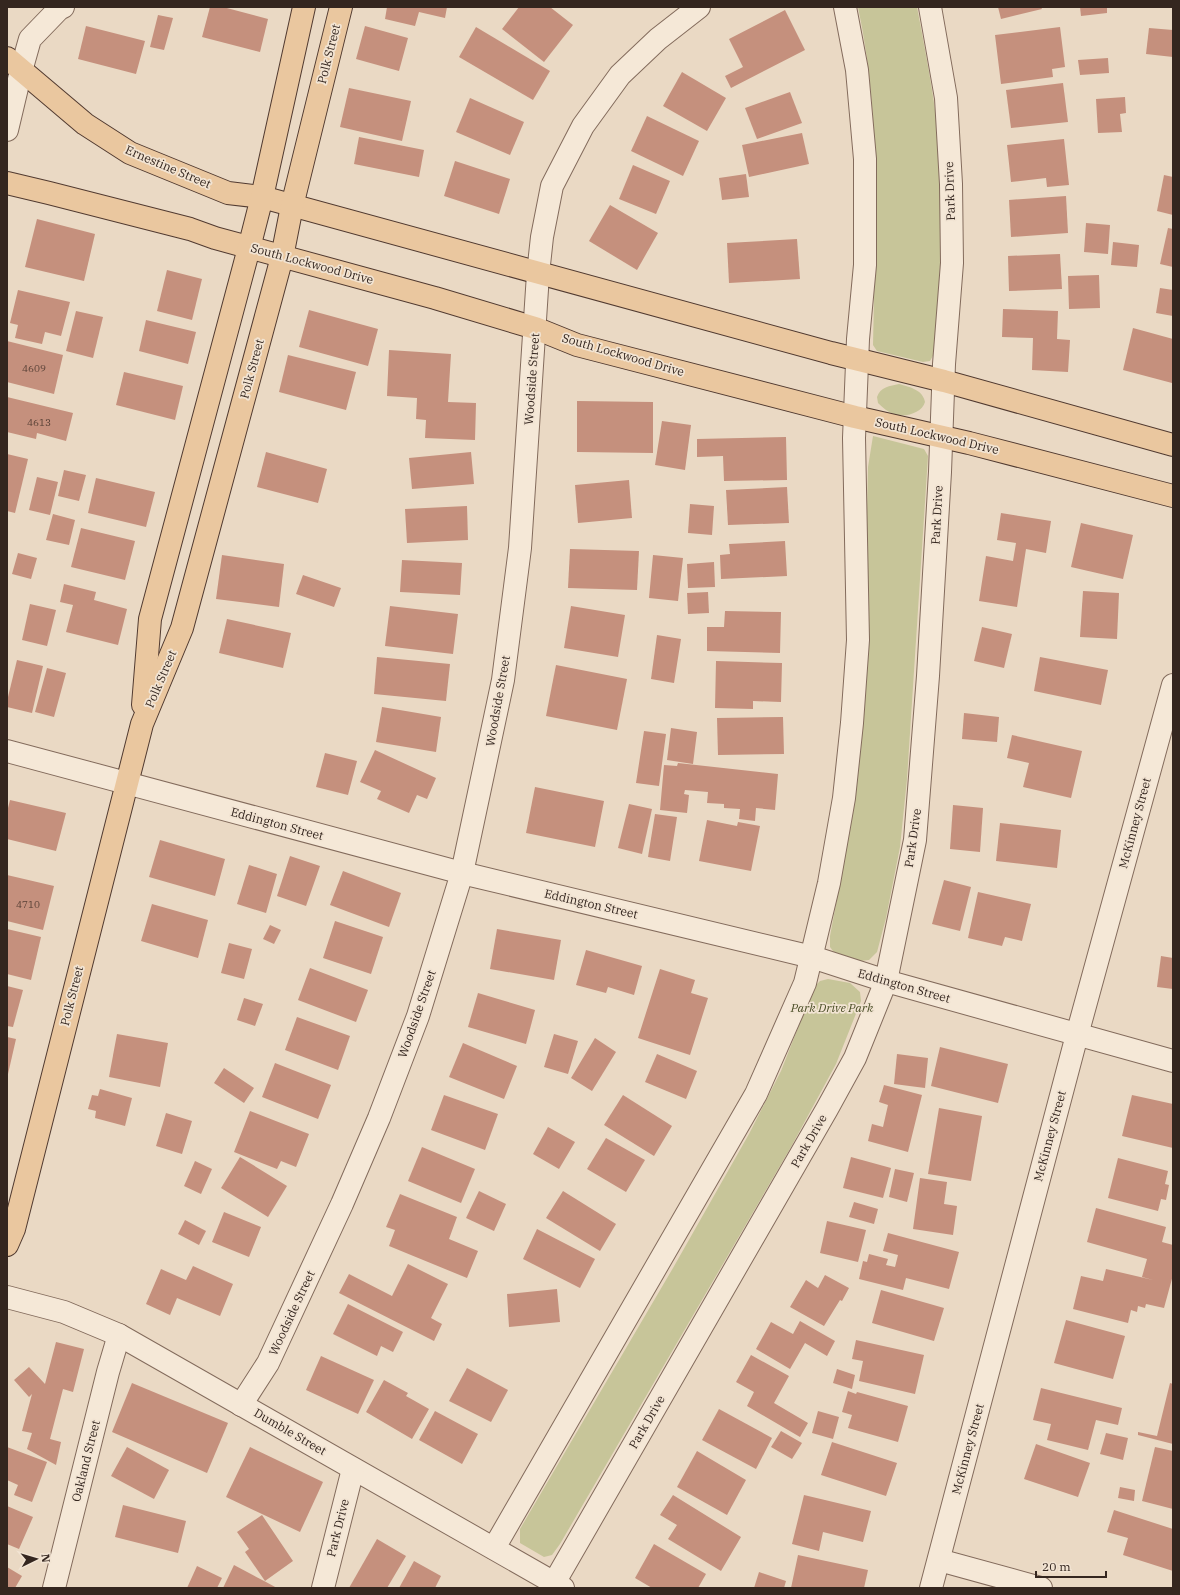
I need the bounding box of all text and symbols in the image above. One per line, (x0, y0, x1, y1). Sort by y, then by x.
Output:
street label: Polk Street (314, 22, 343, 85)
street label: Ernestine Street (123, 142, 213, 191)
street label: Park Drive (941, 161, 958, 221)
street label: South Lockwood Drive (249, 240, 375, 287)
street label: South Lockwood Drive (560, 330, 686, 379)
street label: Woodside Street (521, 333, 542, 425)
street label: Polk Street (236, 337, 267, 400)
house number: 4609 (22, 362, 46, 375)
street label: South Lockwood Drive (874, 414, 1000, 457)
house number: 4613 (27, 416, 51, 429)
street label: Park Drive (927, 485, 946, 545)
street label: Polk Street (142, 648, 179, 710)
street label: Woodside Street (482, 654, 513, 748)
street label: McKinney Street (1115, 776, 1154, 870)
street label: Eddington Street (229, 804, 325, 843)
street label: Park Drive (901, 808, 924, 868)
street label: Eddington Street (543, 885, 639, 922)
house number: 4710 (16, 898, 40, 911)
street label: Polk Street (57, 964, 86, 1027)
street label: Eddington Street (856, 965, 952, 1006)
street label: Woodside Street (394, 968, 439, 1060)
park label: Park Drive Park (790, 1000, 874, 1015)
street label: McKinney Street (1030, 1089, 1069, 1183)
street label: Park Drive (787, 1111, 830, 1170)
street label: Woodside Street (265, 1268, 318, 1358)
street label: Park Drive (625, 1392, 668, 1451)
street label: McKinney Street (948, 1402, 987, 1496)
street label: Dumble Street (251, 1405, 329, 1458)
street label: Oakland Street (68, 1418, 103, 1503)
street label: Park Drive (323, 1497, 352, 1558)
north arrow (16, 1539, 56, 1579)
text: N (39, 1553, 53, 1563)
scale bar (1036, 1553, 1106, 1579)
text: 20 m (1042, 1559, 1071, 1574)

